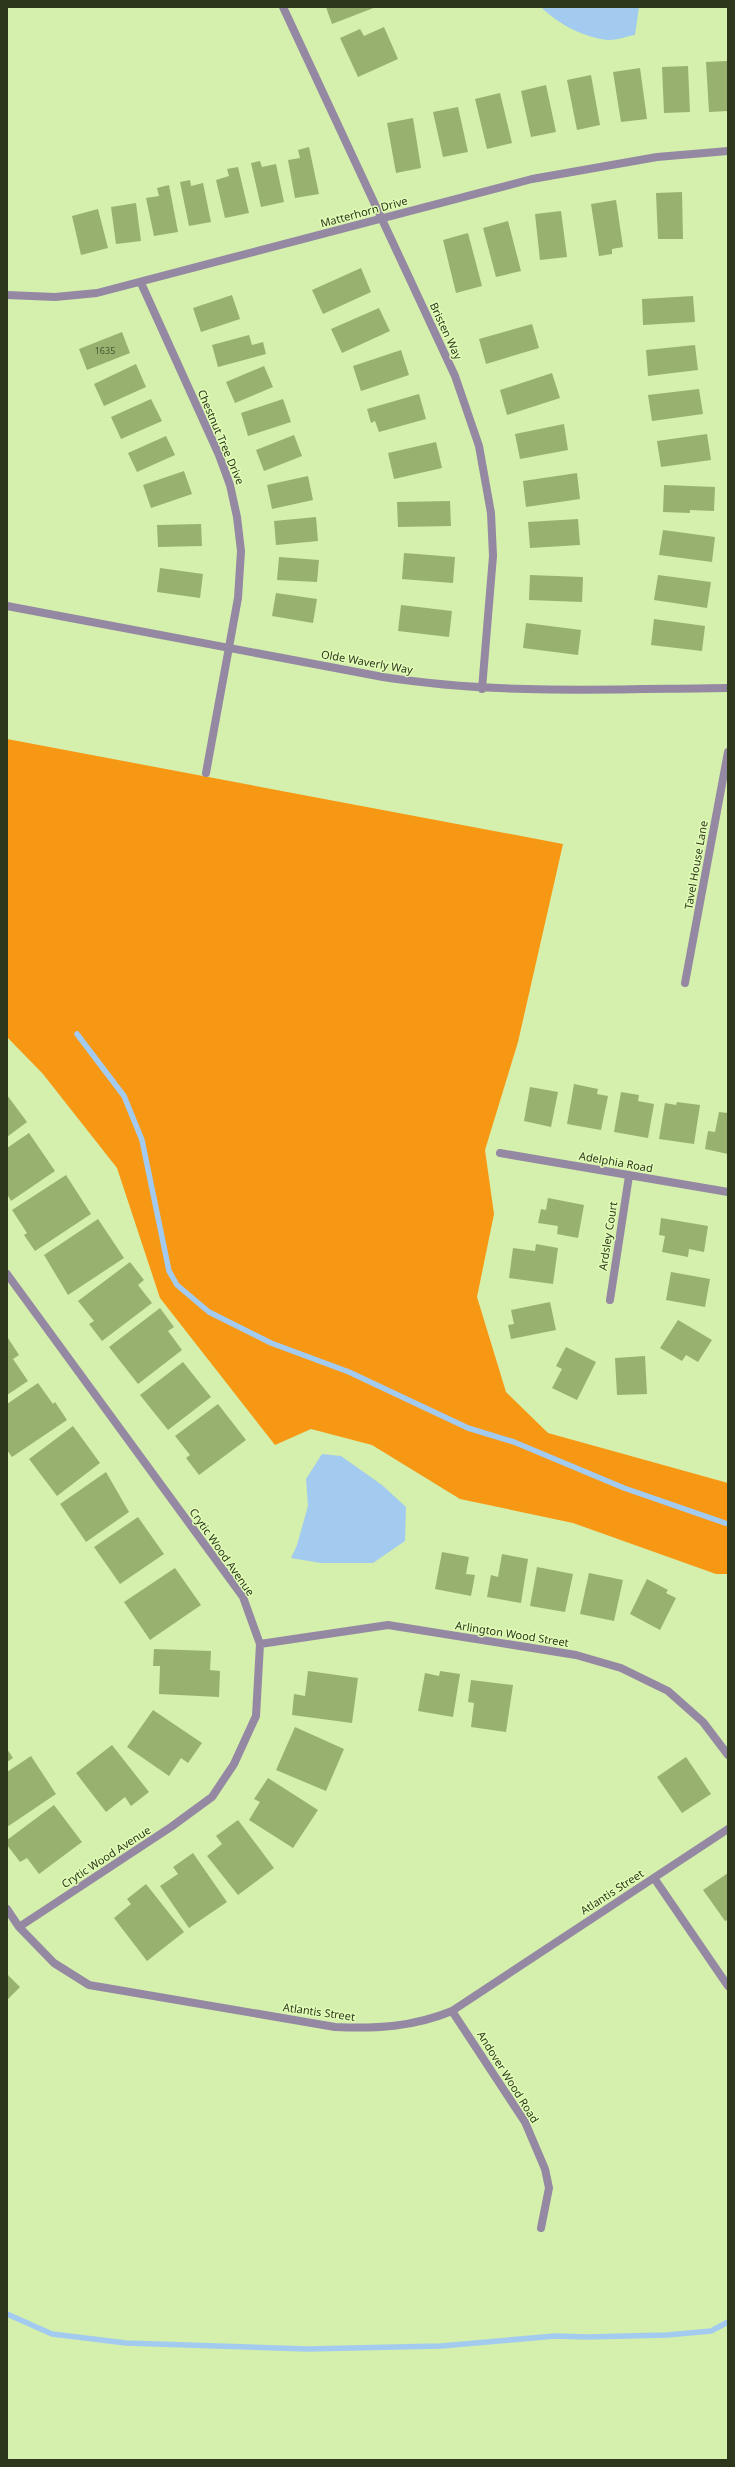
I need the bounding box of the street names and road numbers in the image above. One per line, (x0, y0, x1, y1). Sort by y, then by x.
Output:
street label: Matterhorn Drive (319, 193, 409, 230)
street label: Bristen Way (427, 300, 466, 362)
street label: Chestnut Tree Drive (195, 387, 248, 487)
street label: Olde Waverly Way (320, 646, 415, 677)
street label: Tavel House Lane (680, 819, 711, 910)
street label: Adelphia Road (578, 1148, 654, 1175)
street label: Ardsley Court (595, 1200, 620, 1271)
street label: Crytic Wood Avenue (187, 1505, 258, 1598)
street label: Arlington Wood Street (454, 1617, 570, 1650)
street label: Crytic Wood Avenue (58, 1822, 153, 1891)
street label: Atlantis Street (577, 1866, 646, 1918)
street label: Atlantis Street (282, 1999, 356, 2024)
street label: Andover Wood Road (474, 2028, 543, 2125)

